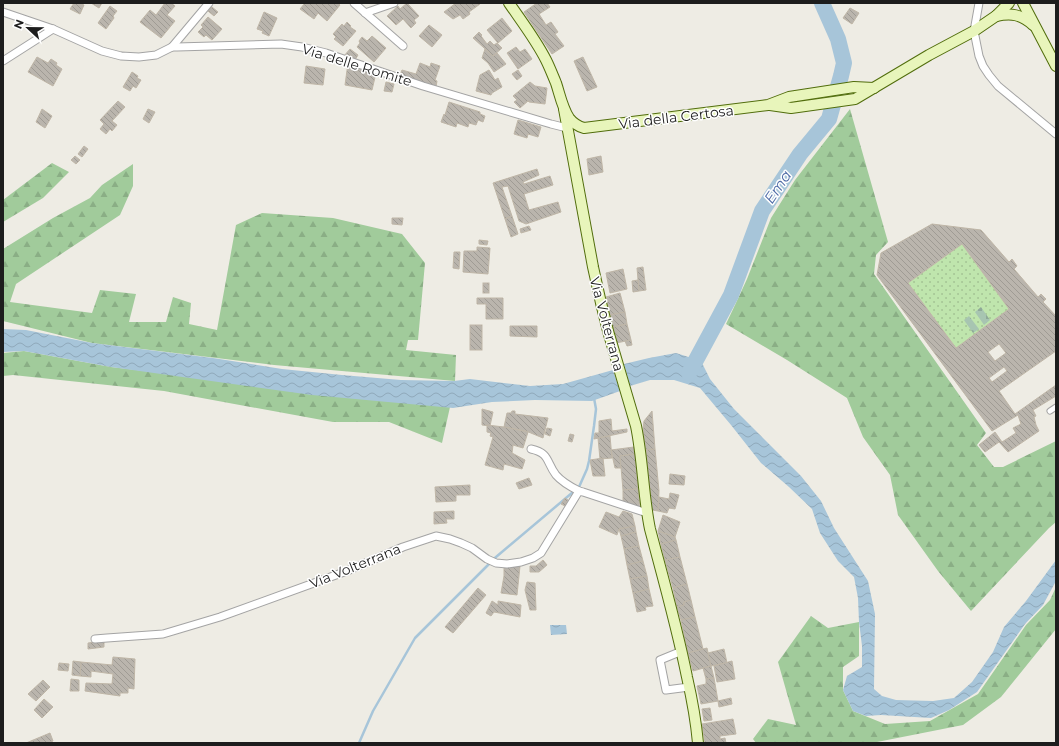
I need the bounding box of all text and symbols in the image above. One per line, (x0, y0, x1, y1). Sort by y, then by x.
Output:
north arrow (8, 8, 48, 48)
text: N (11, 18, 27, 31)
street label: Via delle Romite (300, 40, 414, 90)
street label: Via della Certosa (617, 101, 735, 133)
water label: Ema (760, 166, 796, 207)
street label: Via Volterrana (586, 275, 628, 373)
street label: Via Volterrana (307, 539, 403, 593)

